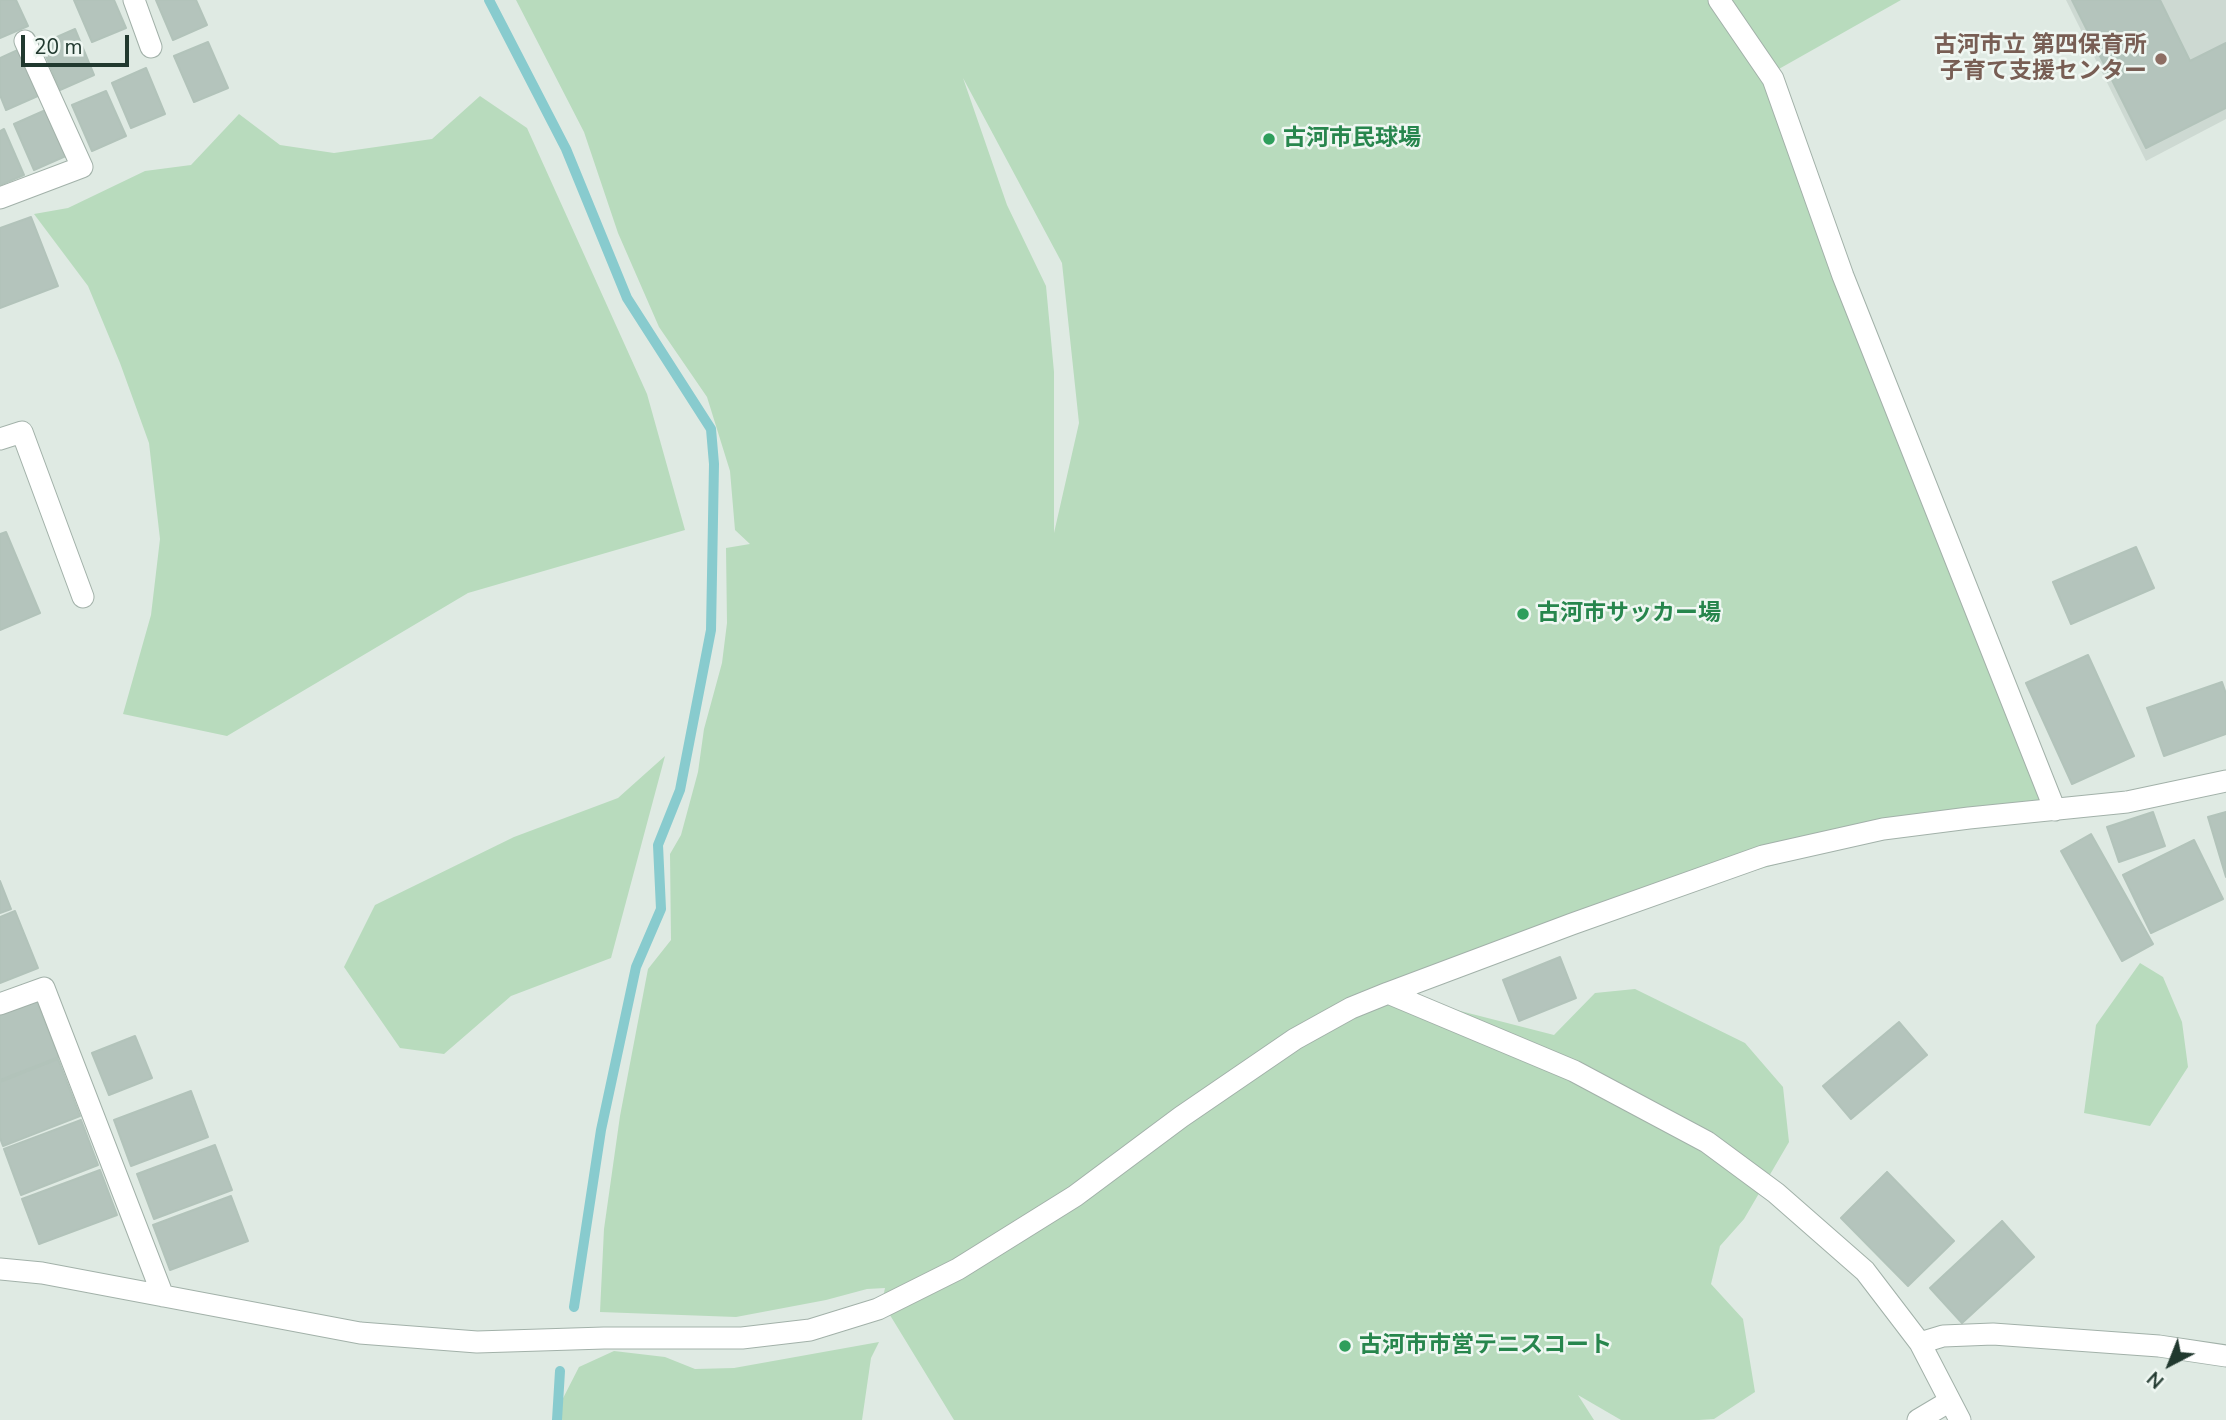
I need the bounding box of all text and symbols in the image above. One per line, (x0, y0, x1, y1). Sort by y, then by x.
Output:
scale bar (24, 21, 133, 65)
place label: 古河市立 第四保育所 子育て支援センター (1934, 32, 2147, 86)
text: 20 m (34, 33, 83, 61)
marker: 古河市立 第四保育所 子育て支援センター (2153, 51, 2169, 67)
place label: 古河市民球場 (1283, 125, 1421, 153)
marker: 古河市民球場 (1261, 131, 1277, 147)
place label: 古河市サッカー場 (1537, 600, 1721, 628)
marker: 古河市サッカー場 (1515, 606, 1531, 622)
north arrow (2135, 1329, 2205, 1399)
place label: 古河市市営テニスコート (1359, 1332, 1612, 1360)
marker: 古河市市営テニスコート (1337, 1338, 1353, 1354)
text: N (2142, 1365, 2170, 1394)

